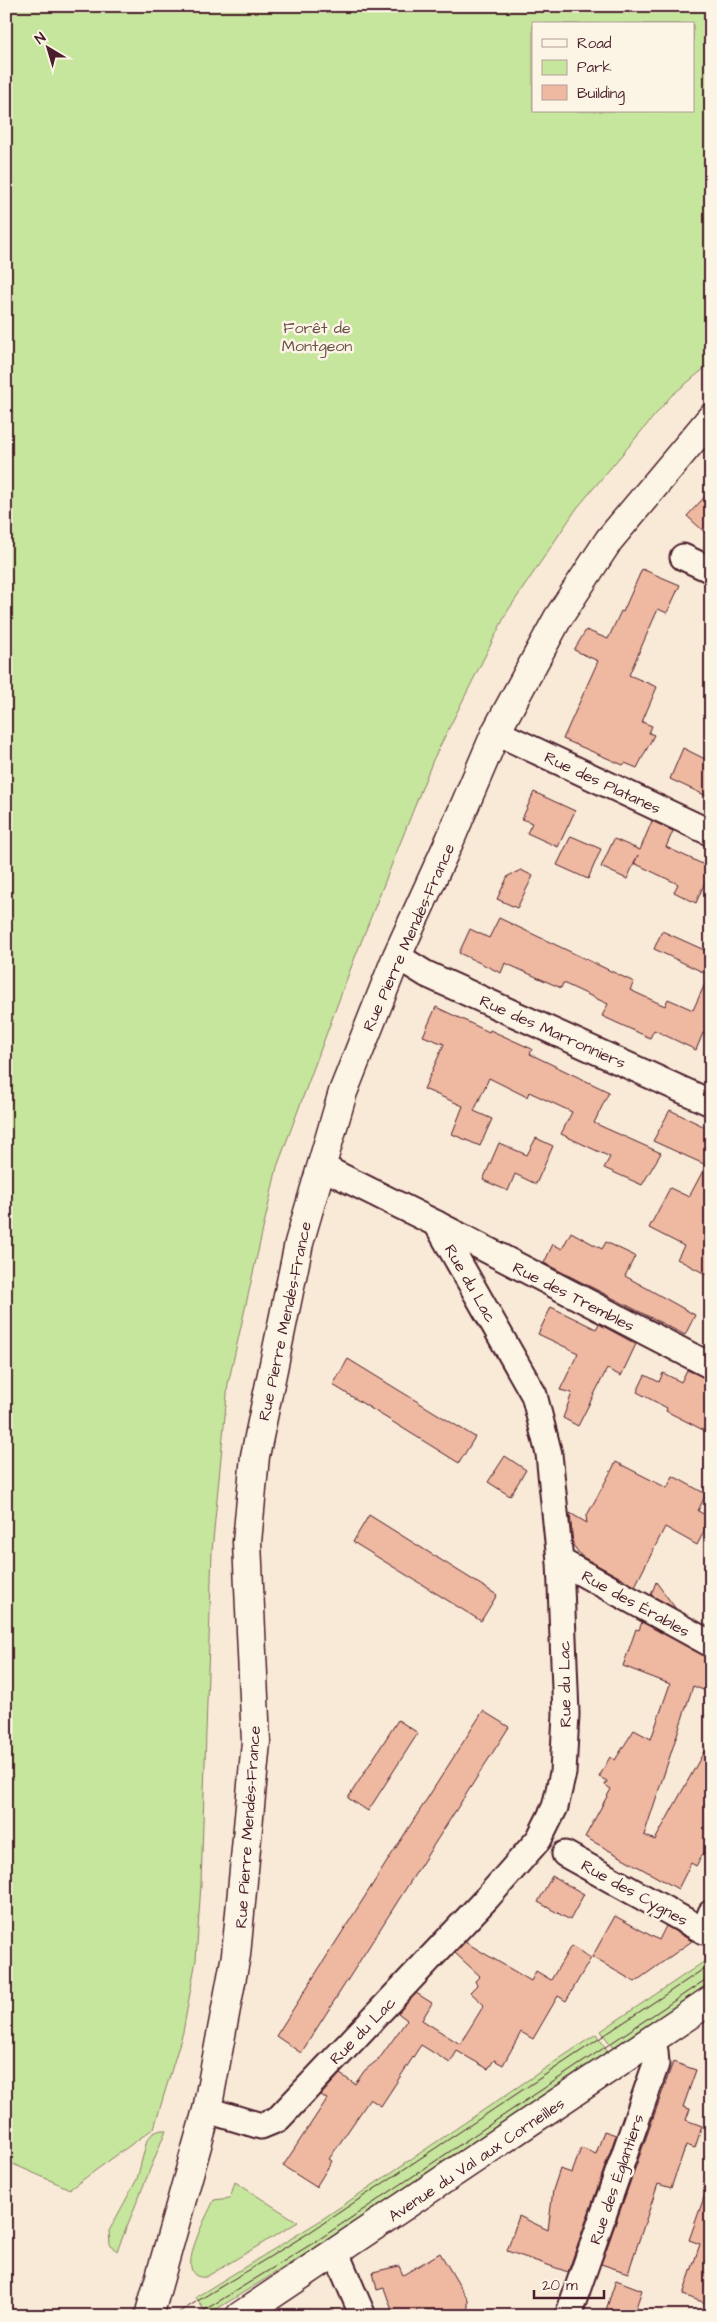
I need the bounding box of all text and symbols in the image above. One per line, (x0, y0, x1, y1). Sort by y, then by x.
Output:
north arrow (22, 22, 72, 72)
legend (532, 22, 694, 112)
text: N (31, 28, 50, 49)
text: Road (577, 33, 612, 54)
text: Park (577, 57, 612, 78)
text: Building (577, 83, 625, 105)
park label: Forêt de Montgeon (282, 317, 352, 358)
street label: Rue des Platanes (541, 746, 664, 820)
street label: Rue Pierre Mendès-France (358, 840, 460, 1035)
street label: Rue des Marronniers (476, 990, 629, 1074)
street label: Rue Pierre Mendès-France (253, 1219, 317, 1423)
street label: Rue du Lac (439, 1240, 501, 1327)
street label: Rue des Trembles (509, 1257, 638, 1337)
street label: Rue des Érables (577, 1565, 694, 1643)
street label: Rue du Lac (553, 1640, 577, 1728)
street label: Rue Pierre Mendès-France (230, 1725, 266, 1929)
street label: Rue des Cygnes (577, 1854, 692, 1932)
street label: Rue du Lac (325, 1992, 401, 2070)
street label: Avenue du Val aux Corneilles (384, 2092, 569, 2227)
street label: Rue des Églantiers (584, 2111, 651, 2248)
scale bar (534, 2267, 604, 2299)
text: 20 m (542, 2275, 578, 2296)

